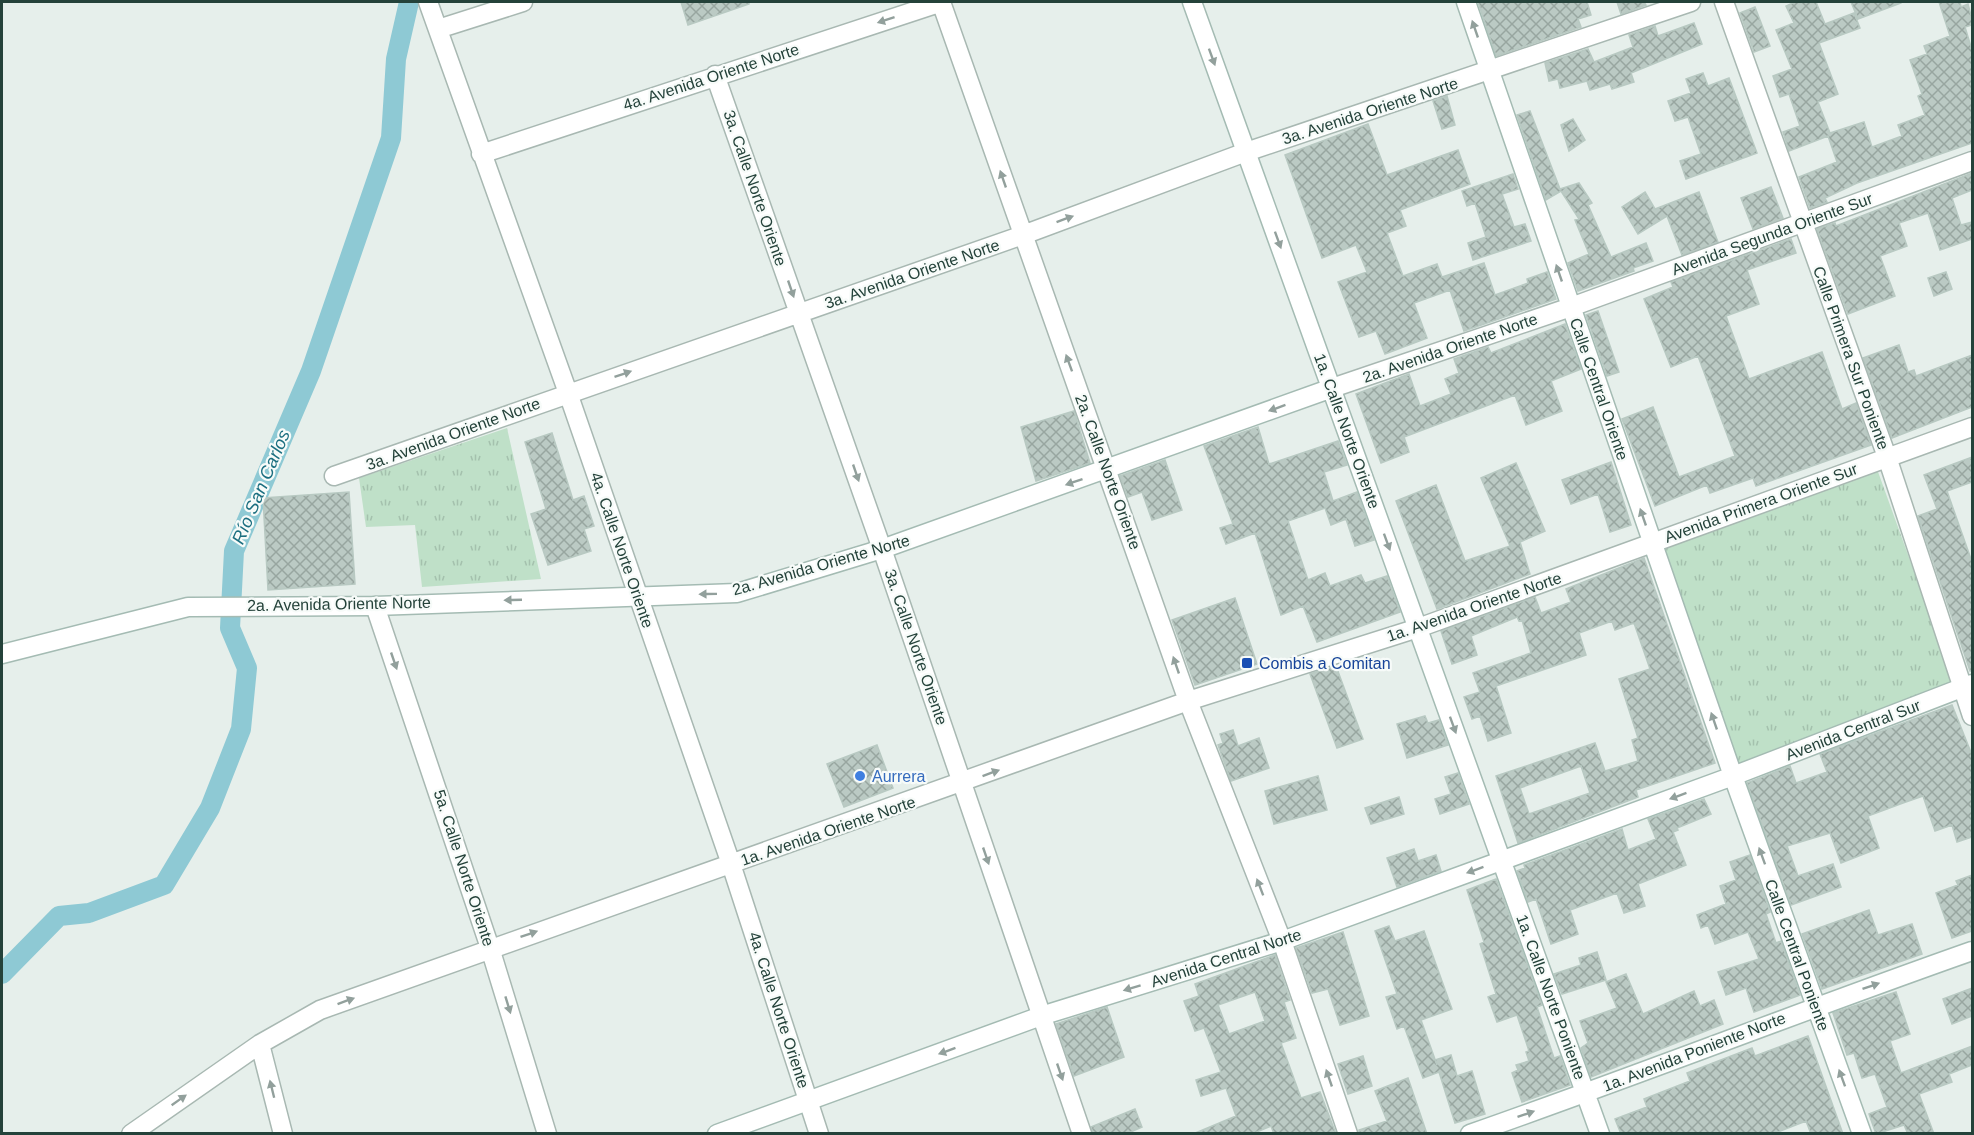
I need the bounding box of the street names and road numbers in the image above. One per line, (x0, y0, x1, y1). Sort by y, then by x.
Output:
street label: 4a. Avenida Oriente Norte (621, 40, 801, 113)
street label: 3a. Avenida Oriente Norte (1280, 74, 1460, 147)
street label: 3a. Calle Norte Oriente (720, 108, 790, 268)
street label: Avenida Segunda Oriente Sur (1669, 189, 1875, 278)
street label: 3a. Avenida Oriente Norte (822, 236, 1002, 312)
street label: Calle Primera Sur Poniente (1810, 264, 1892, 452)
street label: 2a. Avenida Oriente Norte (1360, 310, 1540, 386)
street label: Calle Central Oriente (1567, 316, 1631, 462)
street label: 1a. Calle Norte Oriente (1311, 351, 1383, 511)
street label: 2a. Calle Norte Oriente (1072, 392, 1144, 552)
street label: 3a. Avenida Oriente Norte (364, 395, 542, 473)
street label: Avenida Primera Oriente Sur (1662, 460, 1860, 546)
street label: 4a. Calle Norte Oriente (587, 470, 657, 630)
street label: 2a. Avenida Oriente Norte (730, 531, 912, 599)
street label: 3a. Calle Norte Oriente (881, 567, 951, 727)
street label: 1a. Avenida Oriente Norte (1384, 569, 1564, 645)
street label: 2a. Avenida Oriente Norte (247, 594, 431, 614)
street label: Avenida Central Sur (1783, 696, 1923, 764)
street label: 5a. Calle Norte Oriente (431, 788, 497, 949)
street label: 1a. Avenida Oriente Norte (738, 793, 918, 869)
street label: Calle Central Poniente (1762, 877, 1832, 1033)
street label: 1a. Calle Norte Poniente (1513, 912, 1589, 1082)
street label: Avenida Central Norte (1149, 926, 1303, 990)
street label: 4a. Calle Norte Oriente (746, 930, 812, 1091)
street label: 1a. Avenida Poniente Norte (1600, 1009, 1788, 1095)

